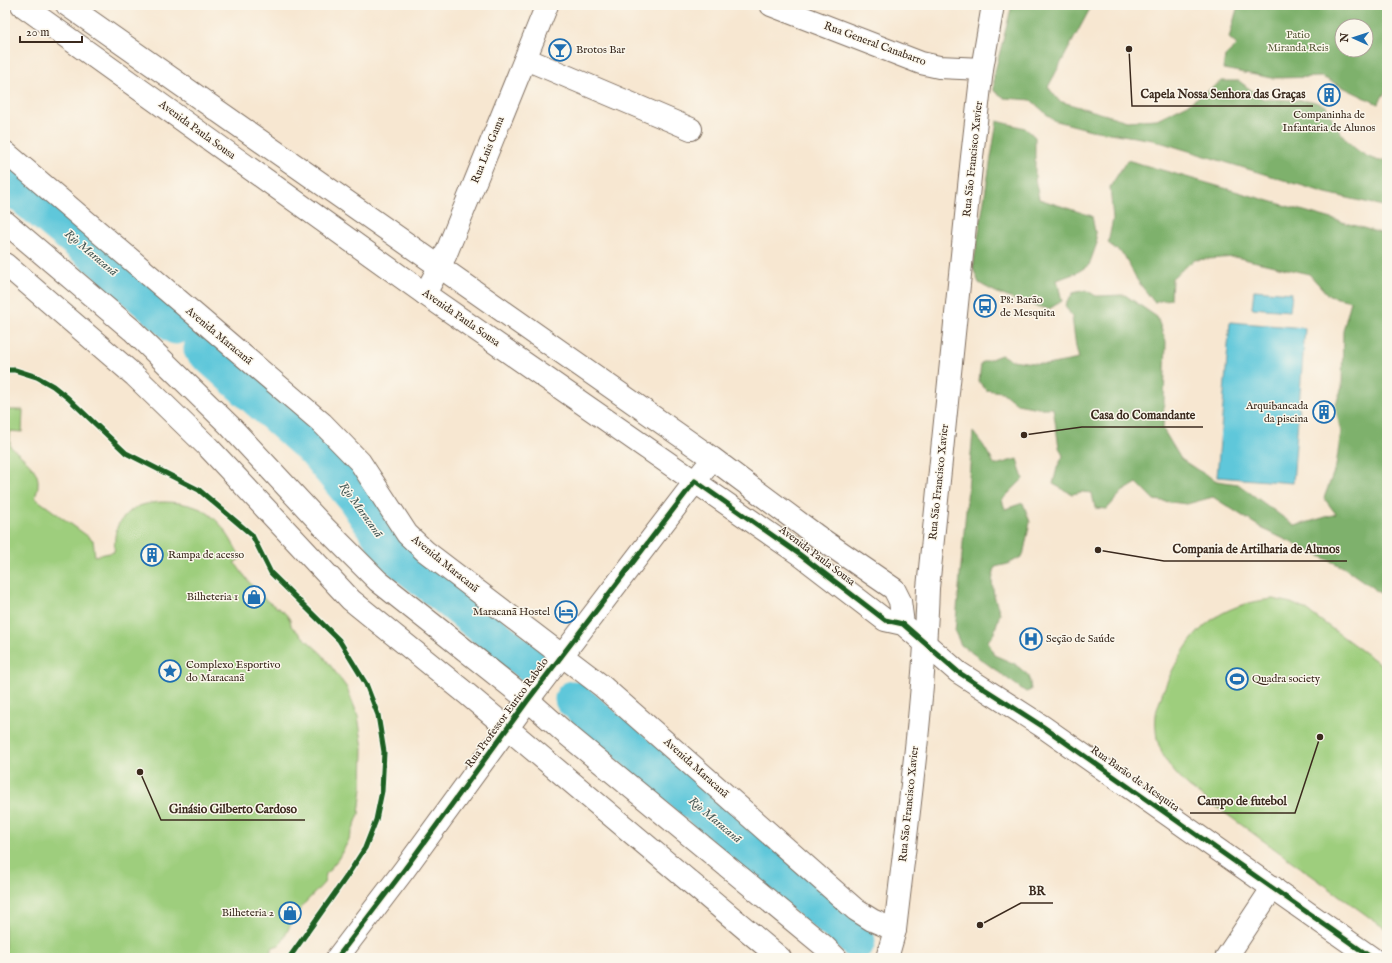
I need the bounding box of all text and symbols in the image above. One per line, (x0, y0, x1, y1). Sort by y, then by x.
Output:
scale bar (20, 18, 82, 44)
north arrow (1334, 18, 1374, 58)
street label: Rua General Canabarro (822, 19, 928, 69)
text: 20 m (26, 25, 49, 40)
park label: Patio Miranda Reis (1267, 28, 1329, 55)
text: N (1338, 32, 1352, 44)
bar icon: Brotos Bar (547, 37, 573, 63)
place label: Brotos Bar (576, 43, 625, 57)
callout: Capela Nossa Senhora das Graças (1132, 82, 1313, 106)
building icon: Companinha de Infantaria de Alunos (1316, 82, 1342, 108)
text: Capela Nossa Senhora das Graças (1141, 87, 1306, 103)
street label: Avenida Paula Sousa (155, 97, 238, 163)
street label: Rua São Francisco Xavier (960, 100, 986, 218)
place label: Companinha de Infantaria de Alunos (1283, 108, 1376, 135)
street label: Rua Luis Gama (468, 114, 508, 185)
water label: Rio Maracanã (61, 226, 121, 280)
street label: Avenida Paula Sousa (419, 285, 503, 350)
bus stop icon: P8: Barão de Mesquita (972, 293, 998, 319)
place label: P8: Barão de Mesquita (1000, 293, 1055, 320)
street label: Avenida Maracanã (182, 303, 255, 368)
place label: Arquibancada da piscina (1245, 399, 1308, 426)
building icon: Arquibancada da piscina (1311, 399, 1337, 425)
callout: Casa do Comandante (1082, 403, 1203, 427)
text: Casa do Comandante (1091, 408, 1196, 423)
street label: Rua São Francisco Xavier (926, 423, 952, 541)
water label: Rio Maracanã (336, 479, 387, 541)
street label: Avenida Paula Sousa (775, 522, 858, 589)
street label: Avenida Maracanã (408, 532, 482, 596)
callout: Compania de Artilharia de Alunos (1164, 537, 1347, 561)
building icon: Rampa de acesso (139, 542, 165, 568)
text: Compania de Artilharia de Alunos (1172, 542, 1340, 558)
place label: Rampa de acesso (168, 548, 244, 562)
shop icon: Bilheteria 1 (241, 584, 267, 610)
place label: Bilheteria 1 (187, 590, 238, 604)
hotel icon: Maracanã Hostel (553, 599, 579, 625)
place label: Maracanã Hostel (473, 605, 550, 619)
hospital icon: Seção de Saúde (1018, 626, 1044, 652)
place label: Seção de Saúde (1046, 632, 1115, 646)
street label: Rua Professor Eurico Rabelo (462, 655, 552, 771)
place icon: Complexo Esportivo do Maracanã (157, 658, 183, 684)
place label: Complexo Esportivo do Maracanã (186, 658, 281, 685)
sports icon: Quadra society (1224, 666, 1250, 692)
place label: Quadra society (1252, 672, 1321, 686)
street label: Avenida Maracanã (660, 734, 732, 801)
street label: Rua Barão de Mesquita (1088, 743, 1182, 815)
street label: Rua São Francisco Xavier (896, 745, 922, 863)
callout: Campo de futebol (1190, 789, 1295, 813)
water label: Rio Maracanã (685, 793, 745, 847)
text: Campo de futebol (1197, 794, 1287, 810)
callout: Ginásio Gilberto Cardoso (161, 796, 305, 820)
text: Ginásio Gilberto Cardoso (169, 802, 298, 817)
callout: BR (1021, 879, 1053, 903)
text: BR (1029, 884, 1046, 899)
shop icon: Bilheteria 2 (277, 900, 303, 926)
place label: Bilheteria 2 (222, 906, 274, 920)

